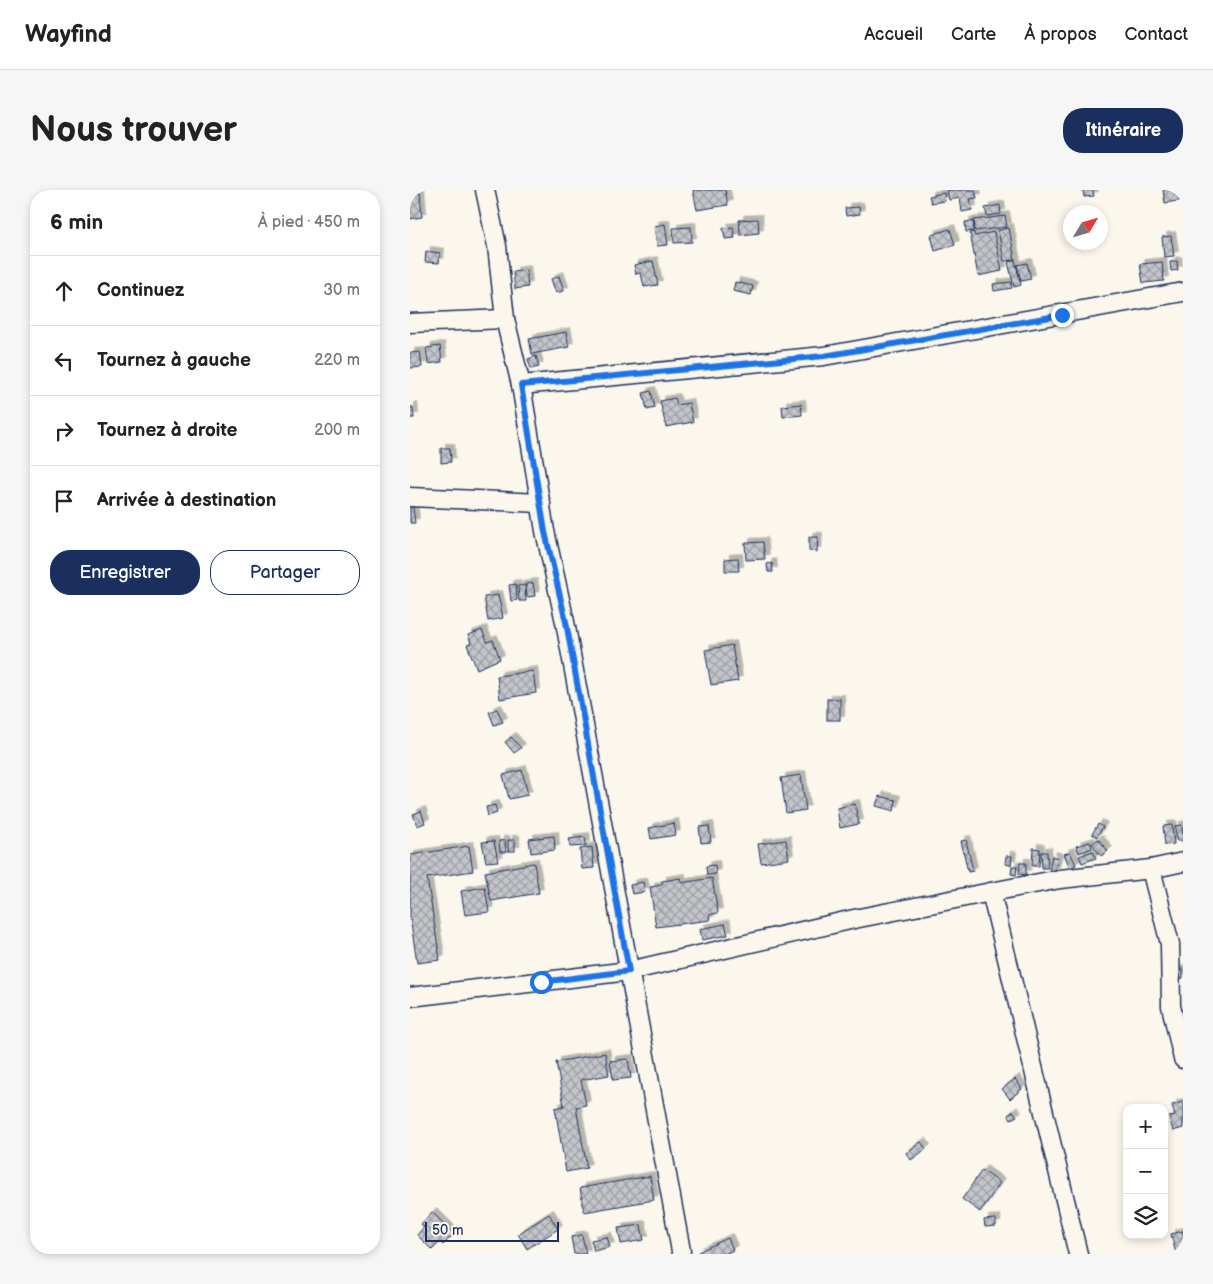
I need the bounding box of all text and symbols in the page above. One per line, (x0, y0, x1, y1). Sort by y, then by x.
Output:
text: Wayfind (25, 20, 112, 49)
text: Accueil (864, 24, 923, 45)
text: Carte (951, 24, 996, 45)
text: À propos (1024, 24, 1097, 45)
text: Contact (1125, 24, 1188, 45)
button: Itinéraire (1063, 108, 1183, 153)
text: Nous trouver (30, 109, 237, 152)
north arrow (1063, 205, 1108, 250)
text: 6 min (50, 210, 103, 235)
text: À pied · 450 m (258, 213, 360, 232)
icon: ahead (50, 277, 78, 305)
text: Continuez (97, 279, 184, 302)
text: 30 m (323, 281, 360, 300)
route end (1051, 304, 1074, 327)
icon: left (50, 347, 78, 375)
text: Tournez à gauche (97, 349, 251, 372)
text: 220 m (314, 351, 360, 370)
icon: right (50, 417, 78, 445)
text: Tournez à droite (97, 419, 238, 442)
text: 200 m (314, 421, 360, 440)
icon: arrive (50, 487, 78, 515)
text: Arrivée à destination (97, 489, 276, 512)
button: Enregistrer (50, 550, 200, 595)
button: Partager (210, 550, 360, 595)
route start (530, 971, 553, 994)
map controls (1123, 1104, 1168, 1239)
button: + (1123, 1104, 1168, 1149)
button: − (1123, 1149, 1168, 1194)
button: layers (1123, 1194, 1168, 1239)
scale bar (425, 1219, 559, 1242)
text: 50 m (432, 1222, 464, 1239)

